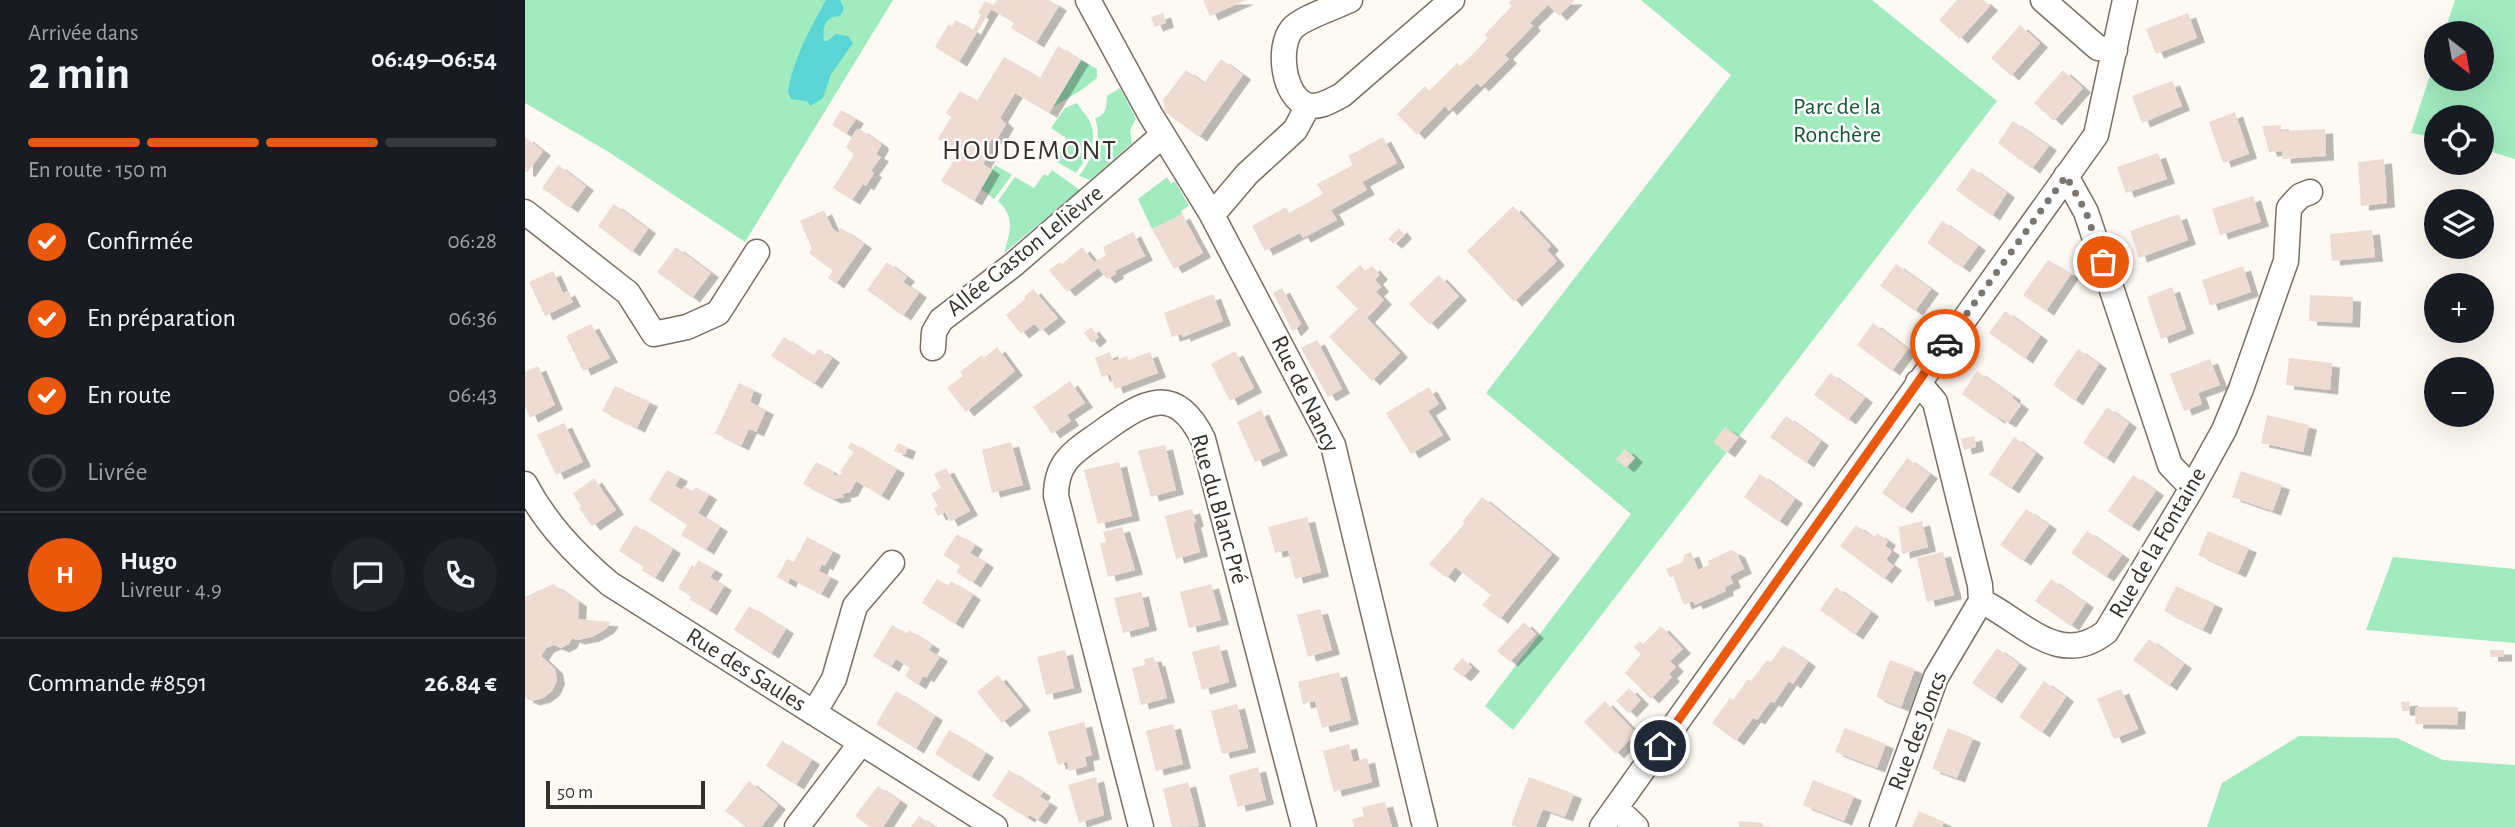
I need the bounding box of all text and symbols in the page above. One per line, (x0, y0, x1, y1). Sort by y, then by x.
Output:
north arrow (2424, 21, 2494, 91)
map controls (2424, 21, 2494, 427)
text: Arrivée dans (28, 22, 139, 45)
text: 06:49–06:54 (371, 46, 497, 72)
text: 2 min (28, 51, 130, 97)
park label: Parc de la Ronchère (1793, 95, 1881, 147)
button: locate (2424, 105, 2494, 175)
district label: HOUDEMONT (942, 137, 1118, 165)
text: En route · 150 m (28, 159, 167, 182)
street label: Allée Gaston Lelièvre (942, 181, 1108, 321)
button: layers (2424, 189, 2494, 259)
icon: check (28, 223, 66, 261)
text: Confirmée (87, 228, 193, 254)
text: 06:28 (447, 230, 497, 253)
pin (2073, 232, 2133, 292)
icon: bag (2084, 243, 2122, 281)
button: + (2424, 273, 2494, 343)
icon: check (28, 300, 66, 338)
text: En préparation (87, 305, 236, 331)
text: 06:36 (448, 307, 497, 330)
courier (1910, 309, 1980, 379)
icon: car (1926, 325, 1964, 363)
street label: Rue de Nancy (1267, 332, 1343, 456)
button: − (2424, 357, 2494, 427)
icon: check (28, 377, 66, 415)
text: En route (87, 382, 171, 408)
text: 06:43 (448, 384, 497, 407)
street label: Rue du Blanc Pré (1186, 431, 1252, 587)
text: Livrée (87, 459, 147, 485)
street label: Rue de la Fontaine (2105, 463, 2211, 623)
button: chat (331, 538, 405, 612)
button: phone (423, 538, 497, 612)
text: Hugo (120, 548, 177, 574)
text: H (56, 562, 74, 588)
text: Livreur · 4.9 (120, 579, 222, 602)
street label: Rue des Saules (682, 624, 810, 716)
street label: Rue des Joncs (1884, 668, 1952, 794)
text: Commande #8591 (28, 670, 208, 696)
text: 26.84 € (424, 670, 497, 696)
pin (1630, 716, 1690, 776)
icon: home (1641, 727, 1679, 765)
scale bar (546, 778, 705, 810)
text: 50 m (557, 783, 593, 802)

